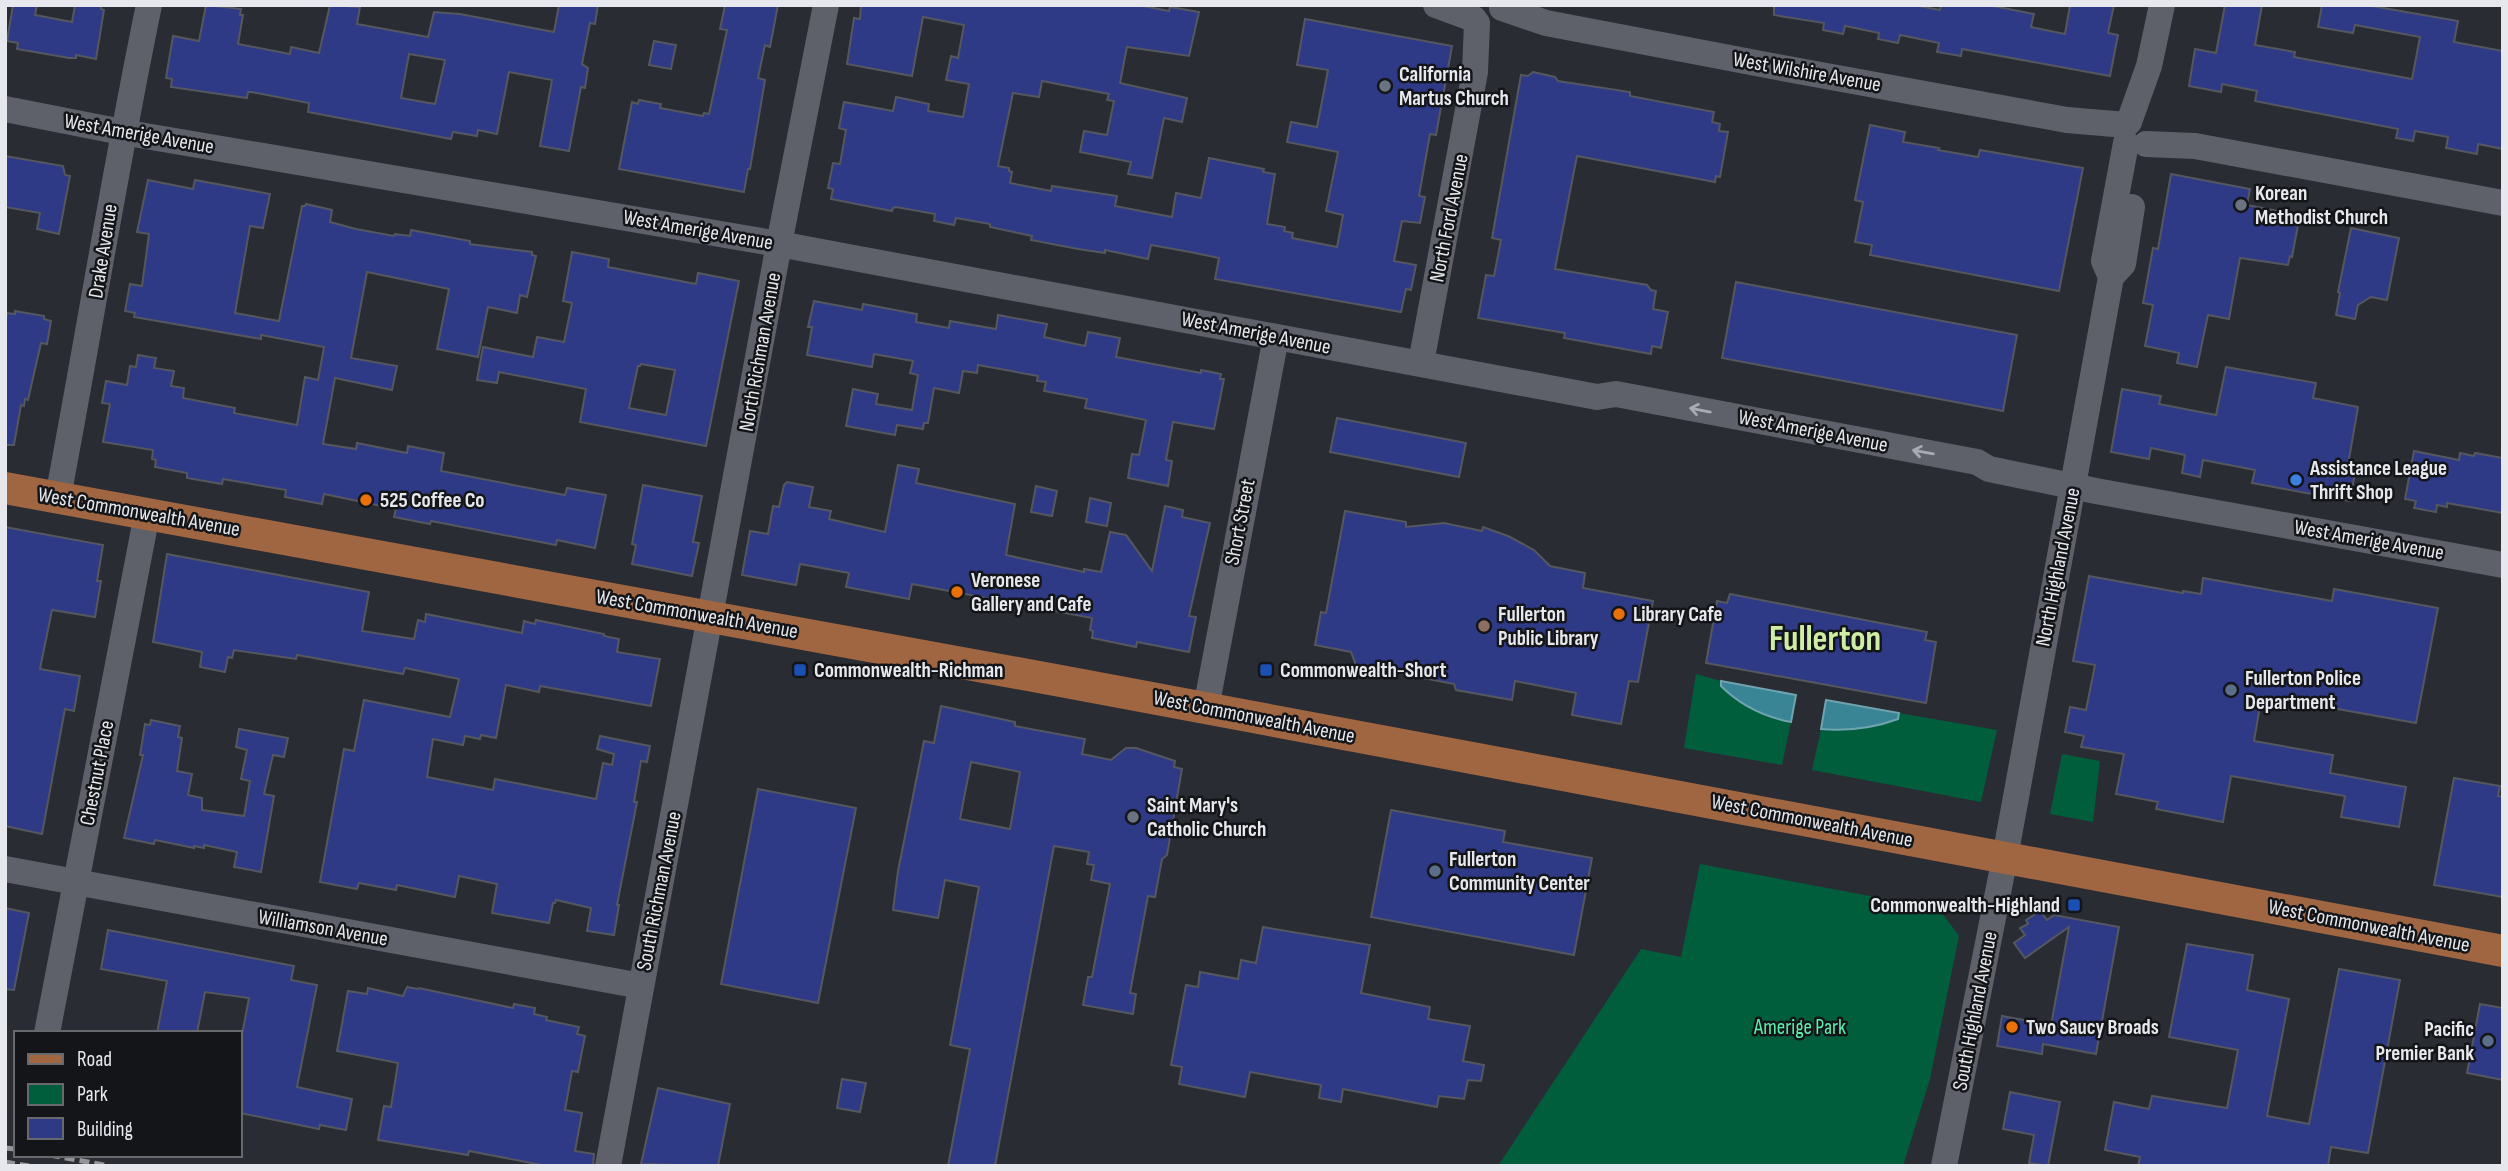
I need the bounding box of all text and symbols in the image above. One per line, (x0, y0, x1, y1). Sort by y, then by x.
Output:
street label: West Wilshire Avenue (1731, 47, 1883, 97)
place label: California Martus Church (1399, 62, 1509, 111)
marker: California Martus Church (1377, 78, 1393, 94)
street label: West Amerige Avenue (62, 109, 216, 159)
street label: North Ford Avenue (1424, 152, 1474, 284)
place label: Korean Methodist Church (2255, 181, 2388, 230)
marker: Korean Methodist Church (2233, 197, 2249, 213)
street label: Drake Avenue (83, 202, 123, 300)
street label: West Amerige Avenue (621, 205, 775, 255)
street label: North Richman Avenue (734, 271, 786, 433)
street label: West Amerige Avenue (1179, 306, 1333, 360)
one-way arrow (1689, 403, 1712, 416)
street label: West Amerige Avenue (1736, 404, 1890, 458)
one-way arrow (1912, 445, 1935, 458)
place label: Assistance League Thrift Shop (2309, 456, 2447, 505)
marker: Assistance League Thrift Shop (2288, 472, 2304, 488)
street label: Short Street (1219, 477, 1261, 567)
street label: West Commonwealth Avenue (36, 482, 242, 542)
street label: North Highland Avenue (2030, 486, 2086, 648)
place label: 525 Coffee Co (380, 488, 485, 513)
marker: 525 Coffee Co (358, 492, 374, 508)
street label: West Amerige Avenue (2292, 515, 2446, 565)
place label: Veronese Gallery and Cafe (971, 568, 1091, 617)
street label: West Commonwealth Avenue (594, 584, 800, 644)
marker: Veronese Gallery and Cafe (949, 584, 965, 600)
place label: Fullerton Public Library (1498, 602, 1599, 651)
place label: Library Cafe (1633, 602, 1723, 627)
marker: Library Cafe (1611, 606, 1627, 622)
marker: Fullerton Public Library (1476, 618, 1492, 634)
district label: Fullerton (1769, 618, 1881, 661)
place label: Commonwealth-Richman (814, 658, 1003, 683)
place label: Commonwealth-Short (1280, 658, 1446, 683)
marker: Commonwealth-Richman (792, 662, 808, 678)
marker: Commonwealth-Short (1258, 662, 1274, 678)
place label: Fullerton Police Department (2245, 666, 2361, 715)
marker: Fullerton Police Department (2223, 682, 2239, 698)
street label: West Commonwealth Avenue (1151, 685, 1357, 749)
street label: Chestnut Place (75, 718, 119, 828)
street label: West Commonwealth Avenue (1709, 789, 1915, 853)
place label: Saint Mary's Catholic Church (1147, 793, 1266, 842)
street label: South Richman Avenue (631, 809, 687, 973)
marker: Saint Mary's Catholic Church (1125, 809, 1141, 825)
place label: Fullerton Community Center (1449, 847, 1590, 896)
marker: Fullerton Community Center (1427, 863, 1443, 879)
place label: Commonwealth-Highland (1870, 893, 2060, 918)
street label: West Commonwealth Avenue (2266, 894, 2472, 958)
marker: Commonwealth-Highland (2066, 897, 2082, 913)
street label: Williamson Avenue (256, 904, 390, 952)
street label: South Highland Avenue (1947, 929, 2003, 1093)
park label: Amerige Park (1753, 1015, 1846, 1040)
place label: Two Saucy Broads (2026, 1015, 2159, 1040)
place label: Pacific Premier Bank (2376, 1017, 2474, 1066)
marker: Two Saucy Broads (2004, 1019, 2020, 1035)
legend (14, 1031, 242, 1157)
marker: Pacific Premier Bank (2480, 1033, 2496, 1049)
text: Road (77, 1047, 112, 1072)
text: Park (77, 1082, 108, 1107)
text: Building (77, 1117, 133, 1142)

